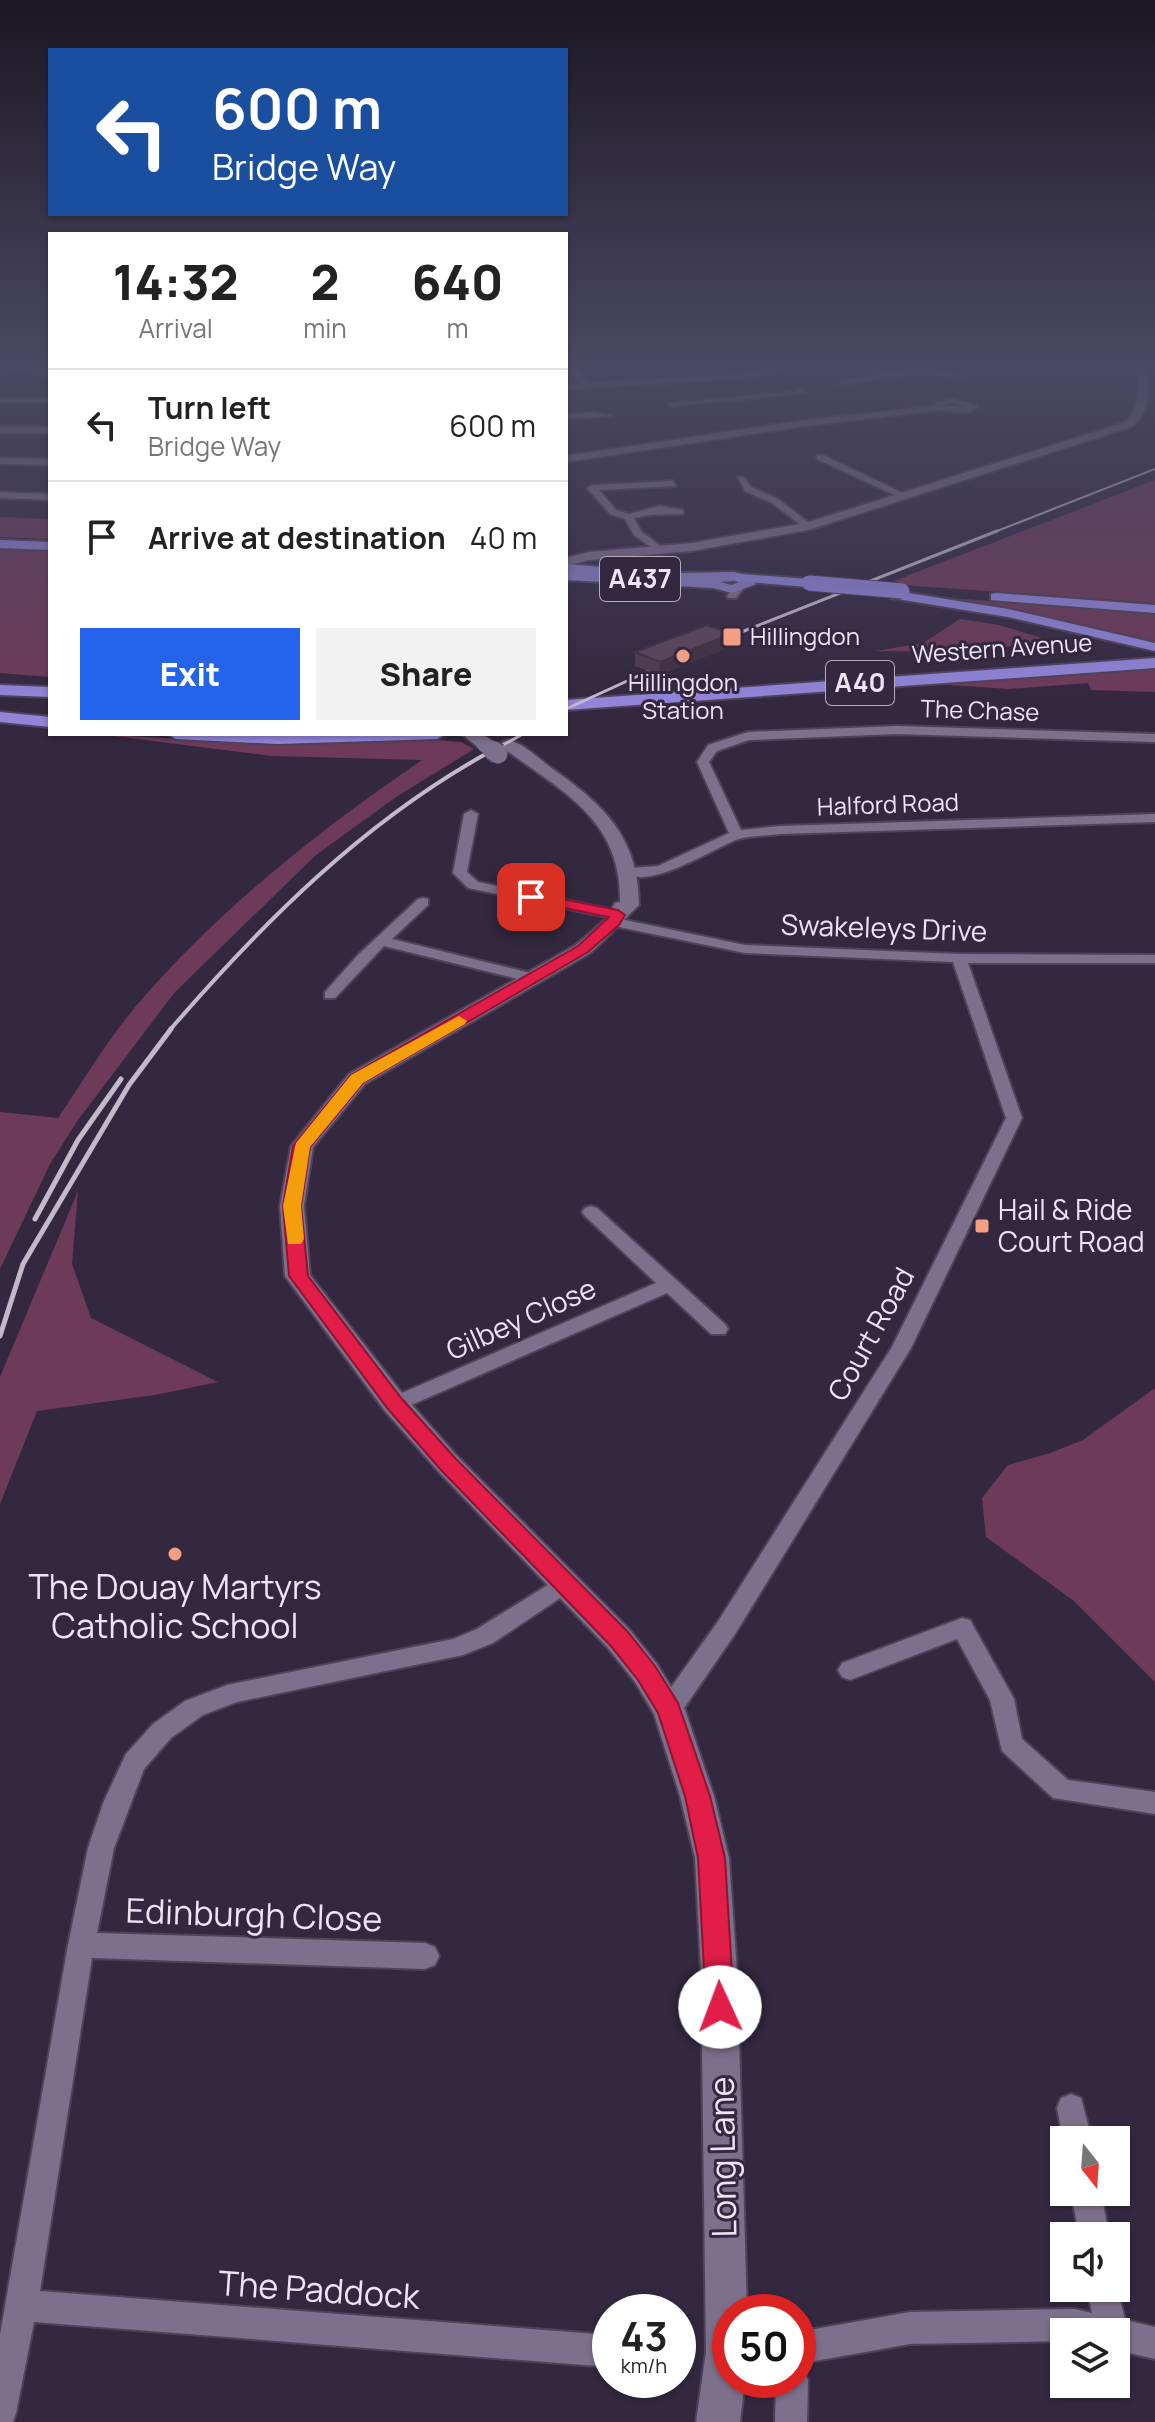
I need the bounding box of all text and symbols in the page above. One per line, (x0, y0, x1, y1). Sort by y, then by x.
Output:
text: 600 m (212, 69, 382, 146)
icon: left (80, 80, 184, 184)
text: Bridge Way (212, 142, 396, 191)
text: 14:32 (113, 249, 239, 314)
text: 2 (311, 249, 340, 314)
text: 640 (412, 249, 503, 314)
text: Arrival (139, 310, 213, 346)
text: min (303, 310, 347, 346)
text: m (446, 310, 468, 346)
text: Turn left (148, 387, 271, 428)
icon: left (80, 403, 124, 447)
text: 600 m (449, 405, 536, 446)
text: Bridge Way (148, 428, 281, 464)
icon: arrive (80, 515, 124, 559)
text: Arrive at destination (148, 517, 446, 558)
text: 40 m (470, 517, 537, 558)
road number: A437 (600, 557, 680, 601)
place label: Hillingdon (750, 619, 860, 652)
street label: Western Avenue (911, 625, 1093, 670)
marker: Hillingdon (721, 626, 743, 648)
button: Exit (80, 628, 300, 720)
button: Share (316, 628, 536, 720)
marker: Hillingdon Station (674, 647, 692, 665)
road number: A40 (826, 661, 894, 705)
place label: Hillingdon Station (628, 665, 738, 726)
street label: The Chase (920, 691, 1040, 728)
street label: Halford Road (816, 785, 959, 822)
pin (497, 863, 565, 931)
icon: arrive (509, 875, 553, 919)
street label: Swakeleys Drive (780, 904, 988, 950)
place label: Hail & Ride Court Road (998, 1190, 1145, 1260)
marker: Hail & Ride Court Road (973, 1217, 991, 1235)
street label: Court Road (818, 1260, 922, 1407)
street label: Gilbey Close (440, 1268, 601, 1368)
marker: The Douay Martyrs Catholic School (166, 1545, 184, 1563)
place label: The Douay Martyrs Catholic School (28, 1563, 322, 1648)
street label: Edinburgh Close (125, 1887, 383, 1941)
position arrow (678, 1965, 762, 2049)
street label: Long Lane (698, 2076, 746, 2238)
north arrow (1050, 2126, 1130, 2206)
map controls (1050, 2126, 1130, 2398)
button: sound (1050, 2222, 1130, 2302)
street label: The Paddock (217, 2259, 422, 2319)
speed limit sign: 50 (712, 2294, 816, 2398)
text: 43 (620, 2308, 668, 2363)
button: layers (1050, 2318, 1130, 2398)
text: km/h (621, 2352, 667, 2379)

